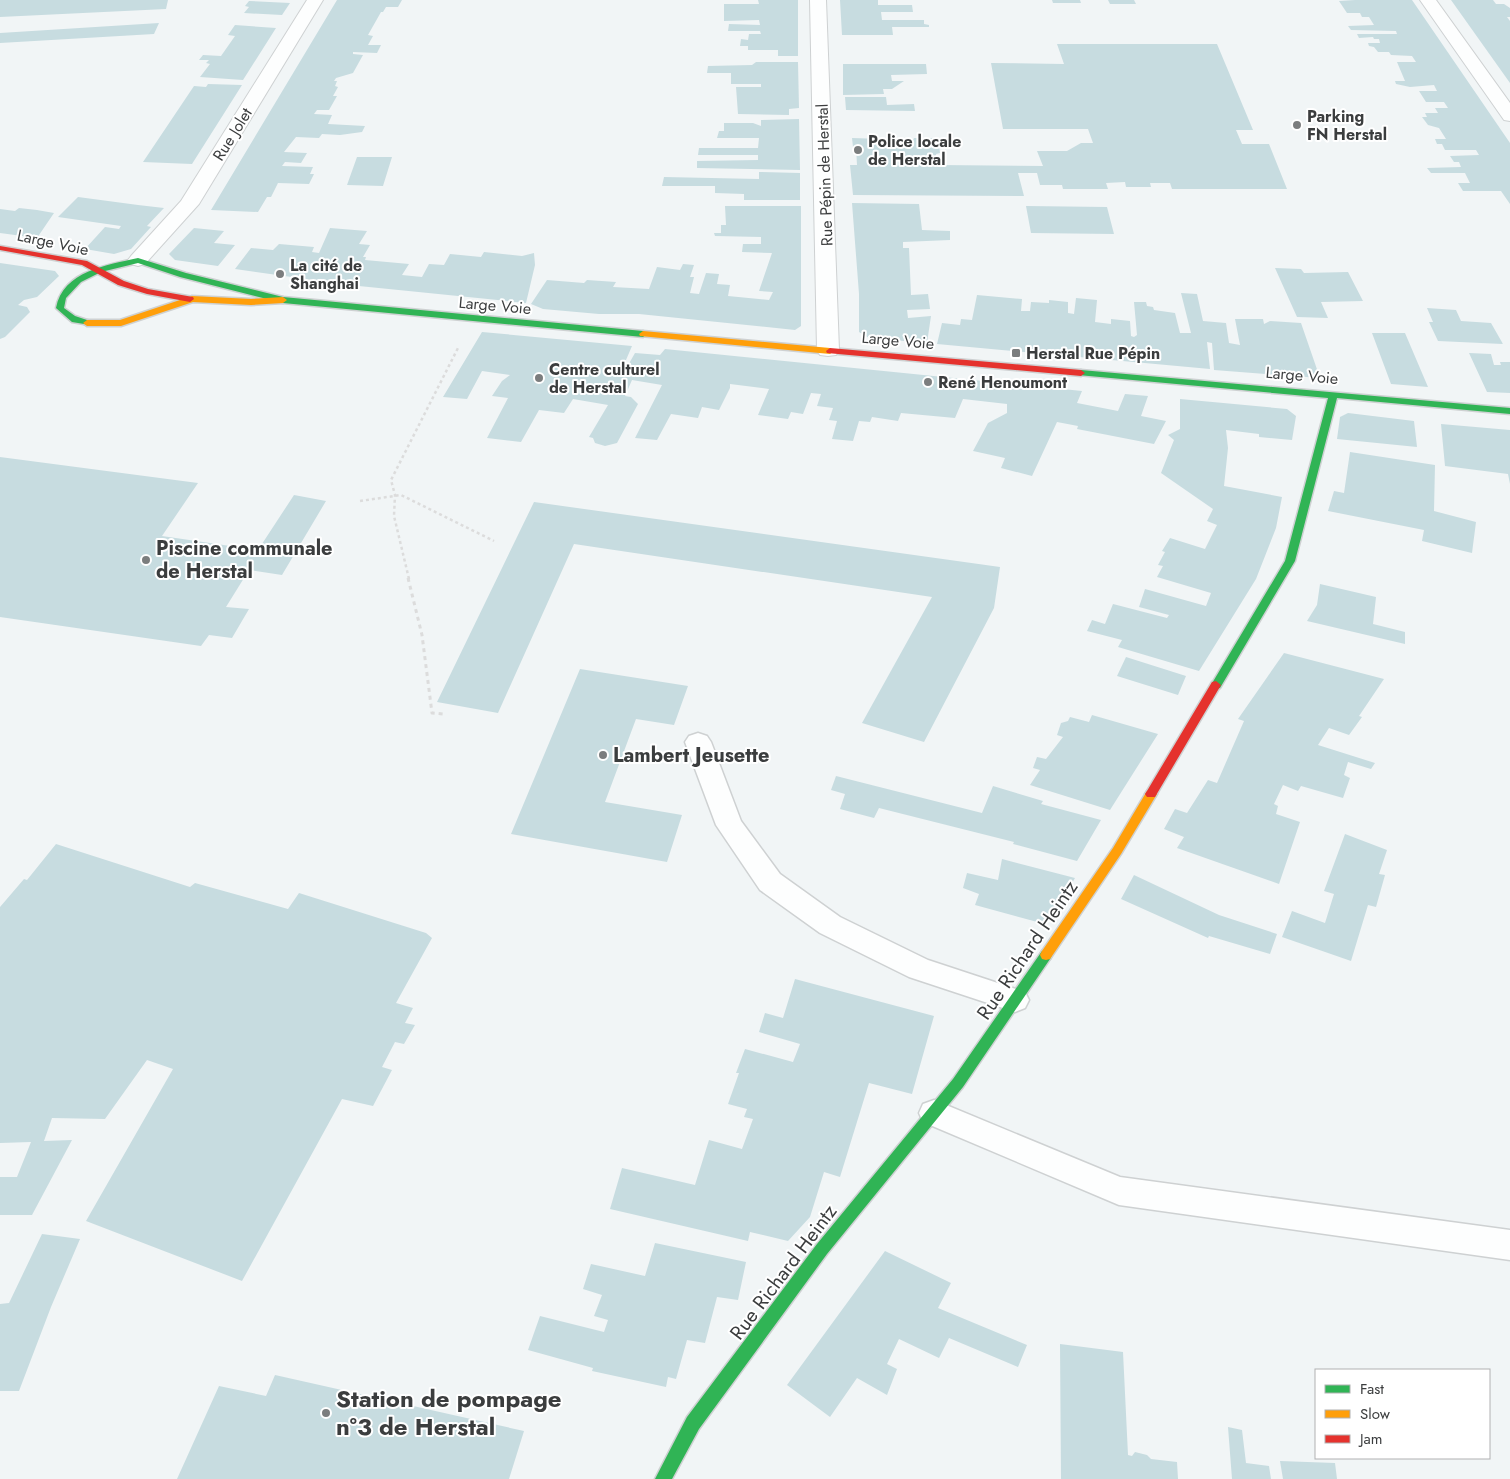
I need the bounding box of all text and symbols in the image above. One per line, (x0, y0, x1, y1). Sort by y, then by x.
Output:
street label: Rue Jolet (207, 103, 258, 165)
street label: Rue Pépin de Herstal (811, 103, 838, 247)
place label: Parking FN Herstal (1307, 105, 1387, 146)
marker: Parking FN Herstal (1291, 119, 1303, 131)
place label: Police locale de Herstal (868, 130, 961, 171)
marker: Police locale de Herstal (852, 144, 864, 156)
street label: Large Voie (15, 224, 91, 261)
place label: La cité de Shanghai (290, 254, 362, 295)
marker: La cité de Shanghai (274, 268, 286, 280)
street label: Large Voie (458, 291, 532, 320)
street label: Large Voie (861, 326, 935, 355)
place label: Herstal Rue Pépin (1026, 342, 1160, 365)
marker: Herstal Rue Pépin (1010, 347, 1022, 359)
place label: Centre culturel de Herstal (549, 358, 660, 399)
street label: Large Voie (1265, 361, 1339, 390)
place label: René Henoumont (938, 371, 1068, 394)
marker: Centre culturel de Herstal (533, 372, 545, 384)
marker: René Henoumont (922, 376, 934, 388)
place label: Piscine communale de Herstal (156, 534, 333, 586)
marker: Piscine communale de Herstal (140, 554, 152, 566)
place label: Lambert Jeusette (613, 741, 769, 770)
marker: Lambert Jeusette (597, 749, 609, 761)
street label: Rue Richard Heintz (970, 875, 1085, 1026)
street label: Rue Richard Heintz (723, 1199, 844, 1346)
legend (1315, 1369, 1490, 1459)
text: Fast (1360, 1378, 1384, 1400)
place label: Station de pompage n°3 de Herstal (336, 1381, 562, 1444)
text: Slow (1360, 1403, 1391, 1425)
marker: Station de pompage n°3 de Herstal (320, 1407, 332, 1419)
text: Jam (1358, 1428, 1383, 1450)

